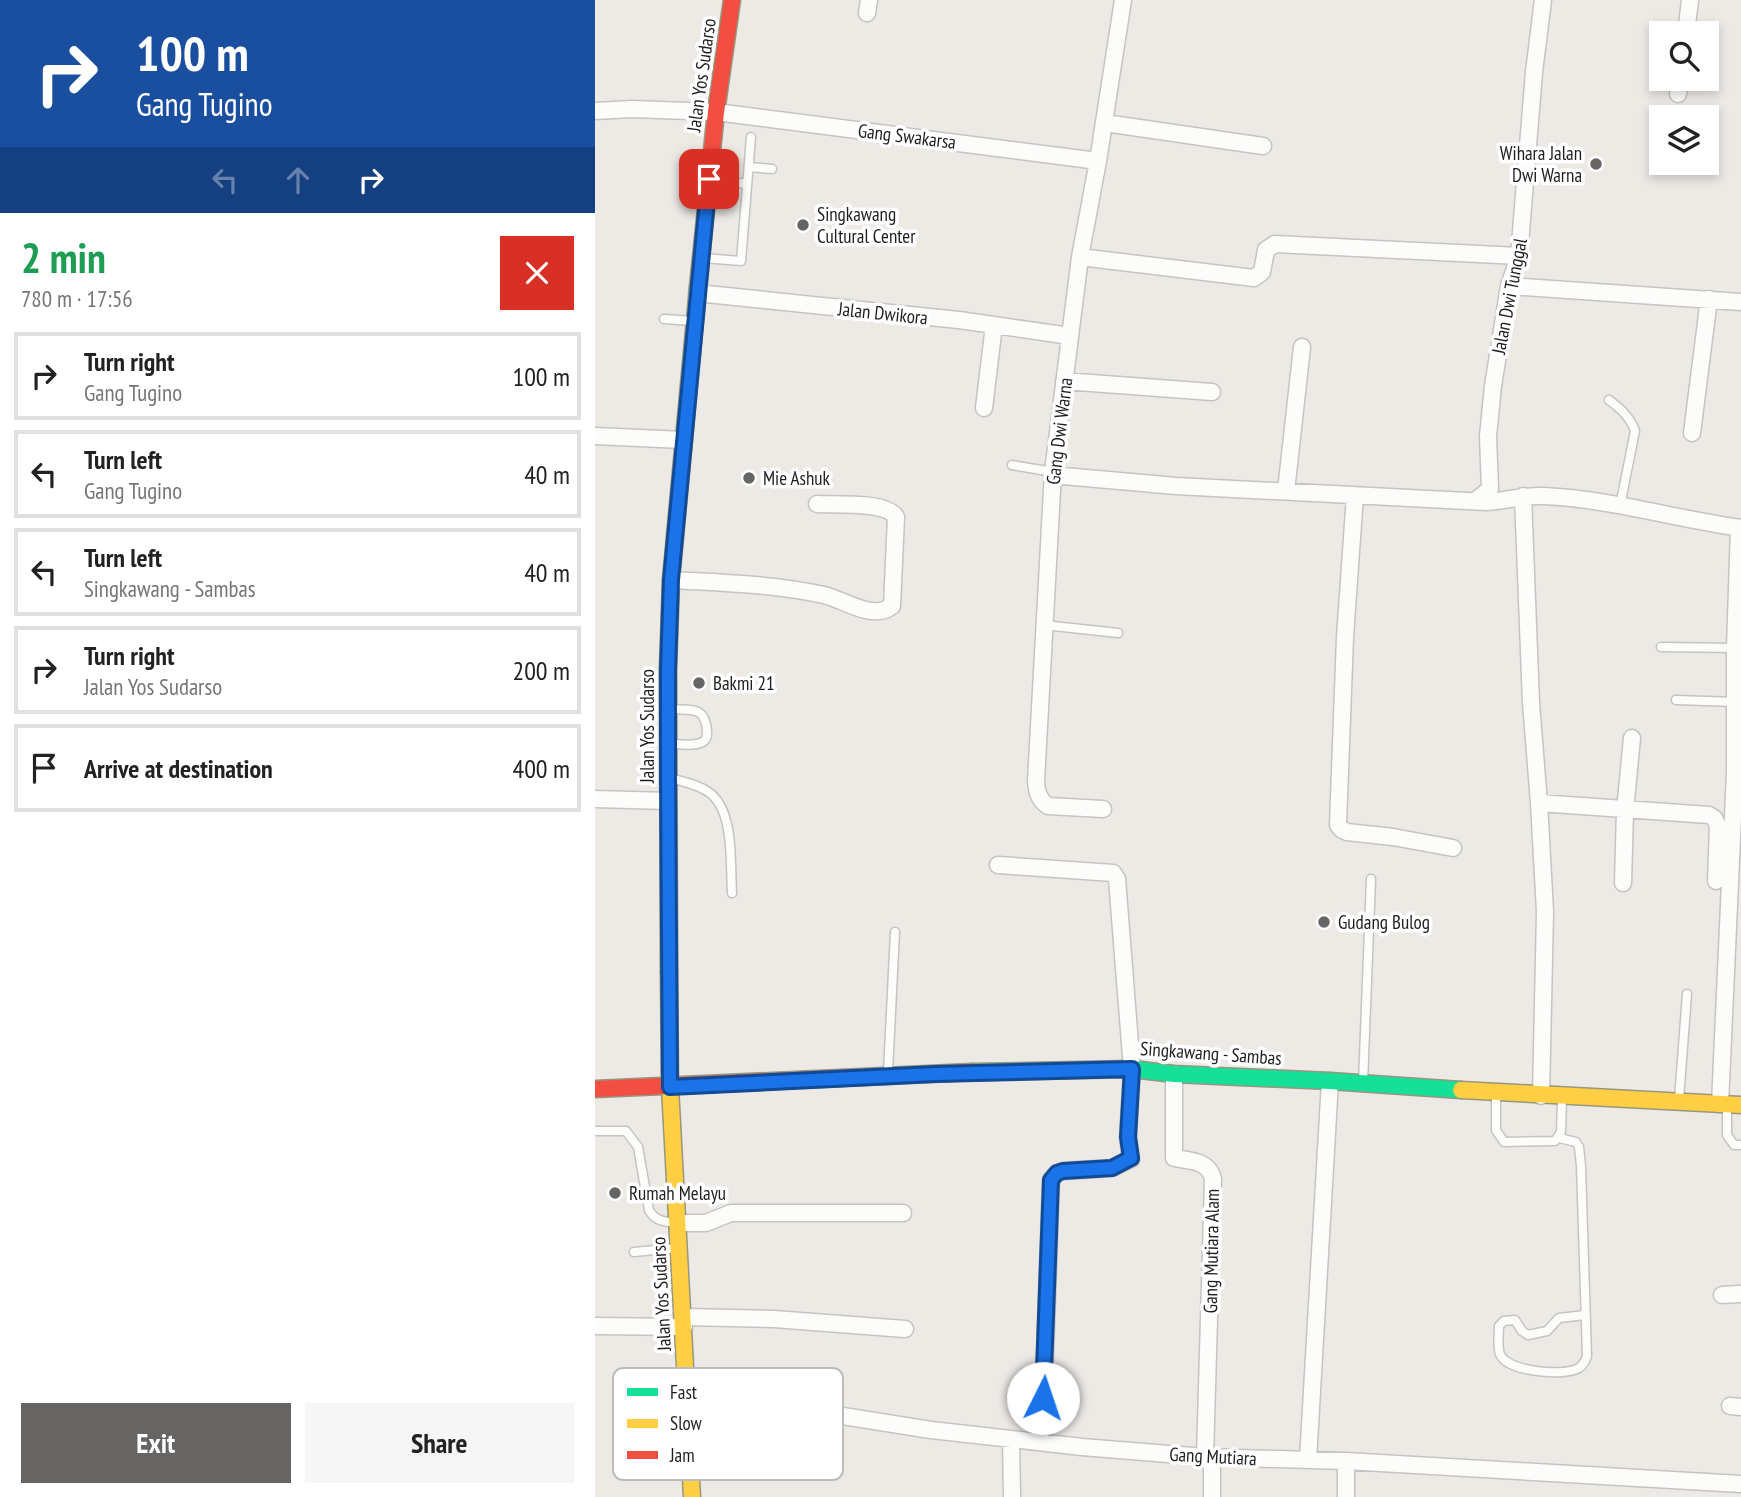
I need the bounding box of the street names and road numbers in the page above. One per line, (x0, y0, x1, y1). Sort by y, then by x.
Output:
street label: Jalan Yos Sudarso (681, 17, 721, 134)
street label: Gang Swakarsa (857, 118, 957, 154)
street label: Jalan Dwi Tunggal (1486, 236, 1532, 357)
street label: Jalan Dwikora (836, 296, 929, 330)
street label: Gang Dwi Warna (1041, 376, 1077, 486)
street label: Jalan Yos Sudarso (635, 669, 659, 784)
street label: Singkawang - Sambas (1140, 1036, 1282, 1070)
street label: Gang Mutiara Alam (1198, 1189, 1224, 1313)
street label: Jalan Yos Sudarso (646, 1236, 676, 1353)
street label: Gang Mutiara (1169, 1442, 1257, 1470)

